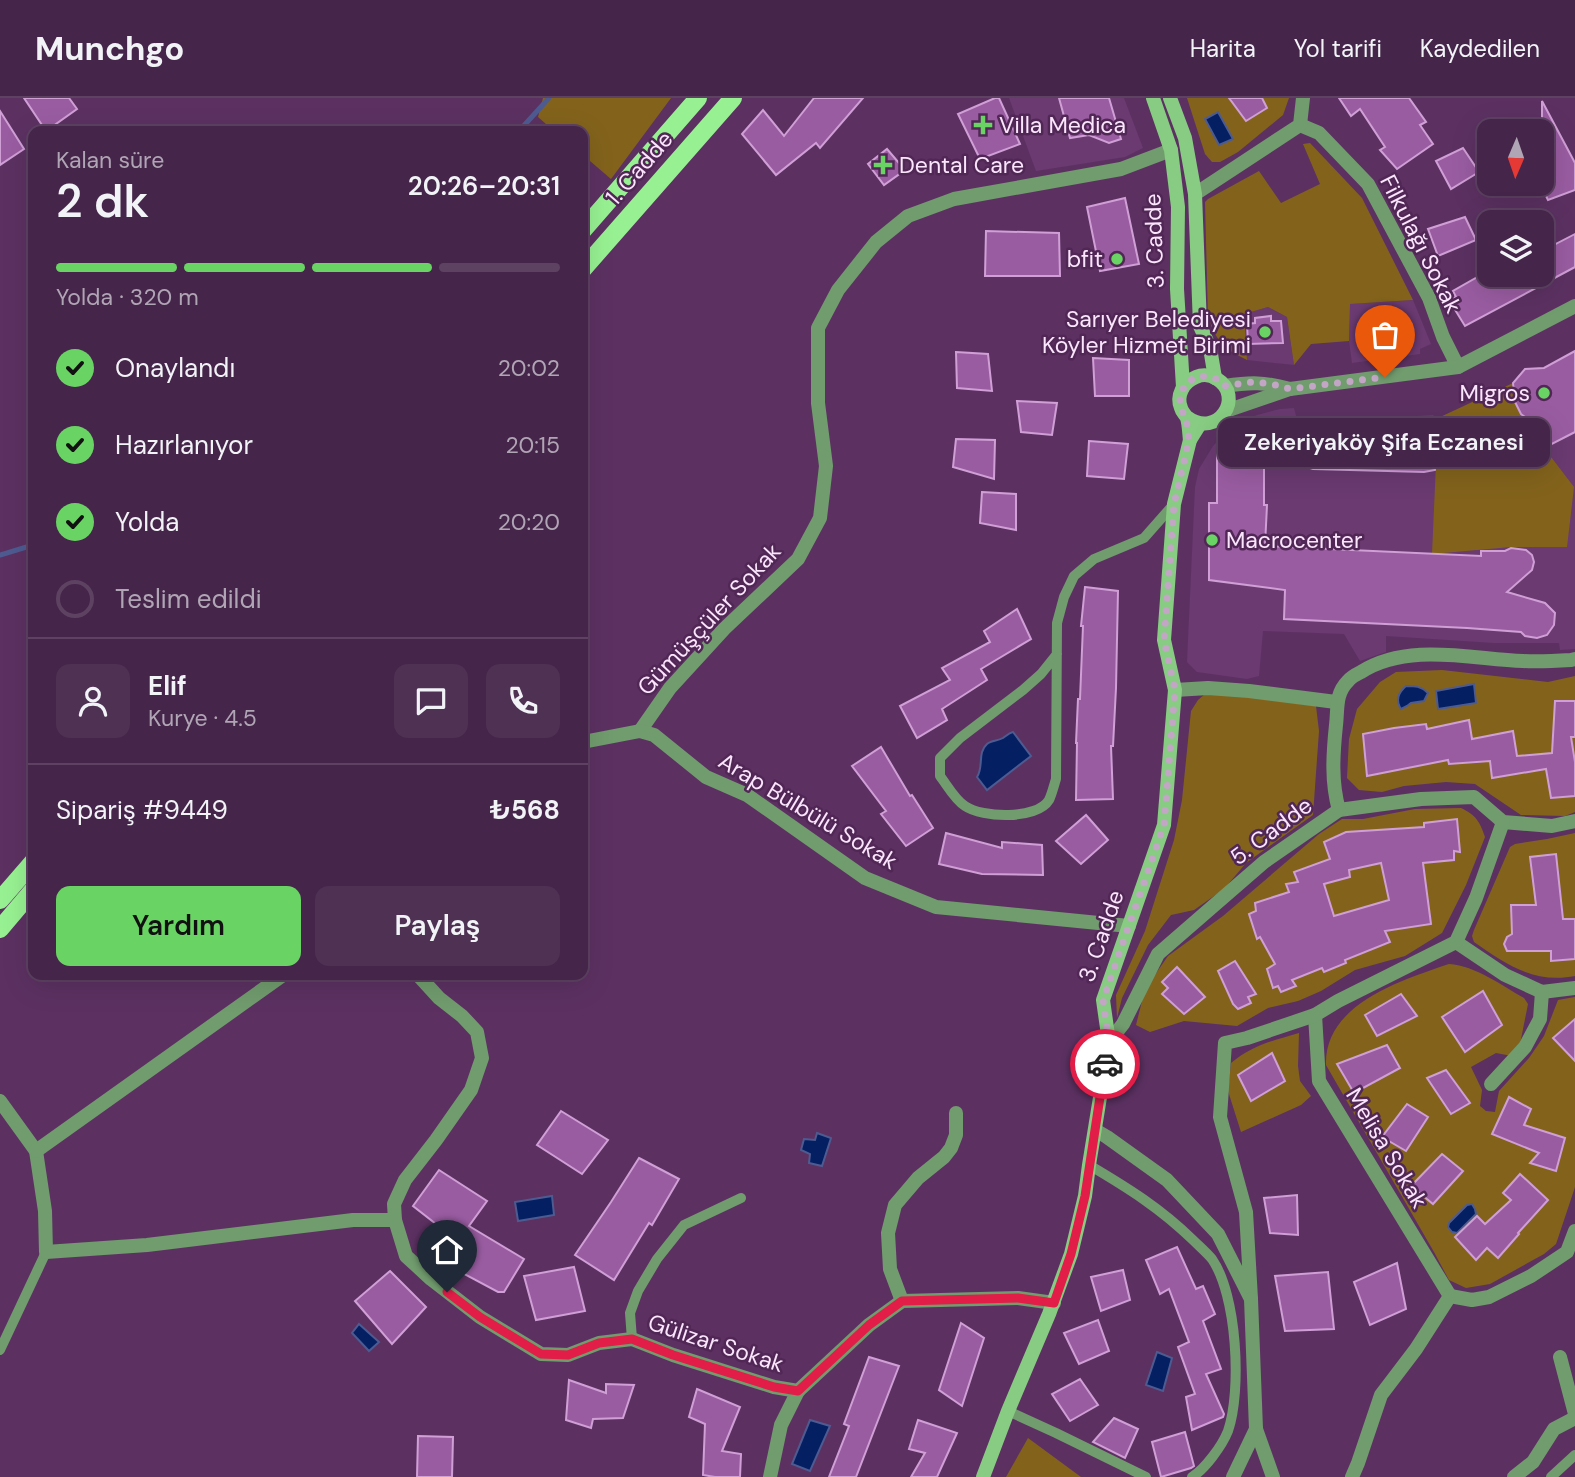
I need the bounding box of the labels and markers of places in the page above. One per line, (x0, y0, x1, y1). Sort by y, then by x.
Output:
place label: Villa Medica (999, 110, 1126, 140)
marker: Villa Medica (973, 115, 993, 135)
place label: Dental Care (899, 150, 1024, 180)
marker: Dental Care (873, 155, 893, 175)
place label: bfit (1067, 244, 1103, 274)
marker: bfit (1109, 251, 1125, 267)
place label: Sarıyer Belediyesi Köyler Hizmet Birimi (1042, 304, 1251, 360)
pin (1355, 305, 1415, 377)
marker: Sarıyer Belediyesi Köyler Hizmet Birimi (1257, 324, 1273, 340)
place label: Migros (1459, 378, 1530, 408)
marker: Migros (1536, 385, 1552, 401)
callout: Zekeriyaköy Şifa Eczanesi (1219, 419, 1551, 468)
place label: Macrocenter (1226, 525, 1362, 555)
marker: Macrocenter (1204, 532, 1220, 548)
pin (417, 1220, 477, 1292)

